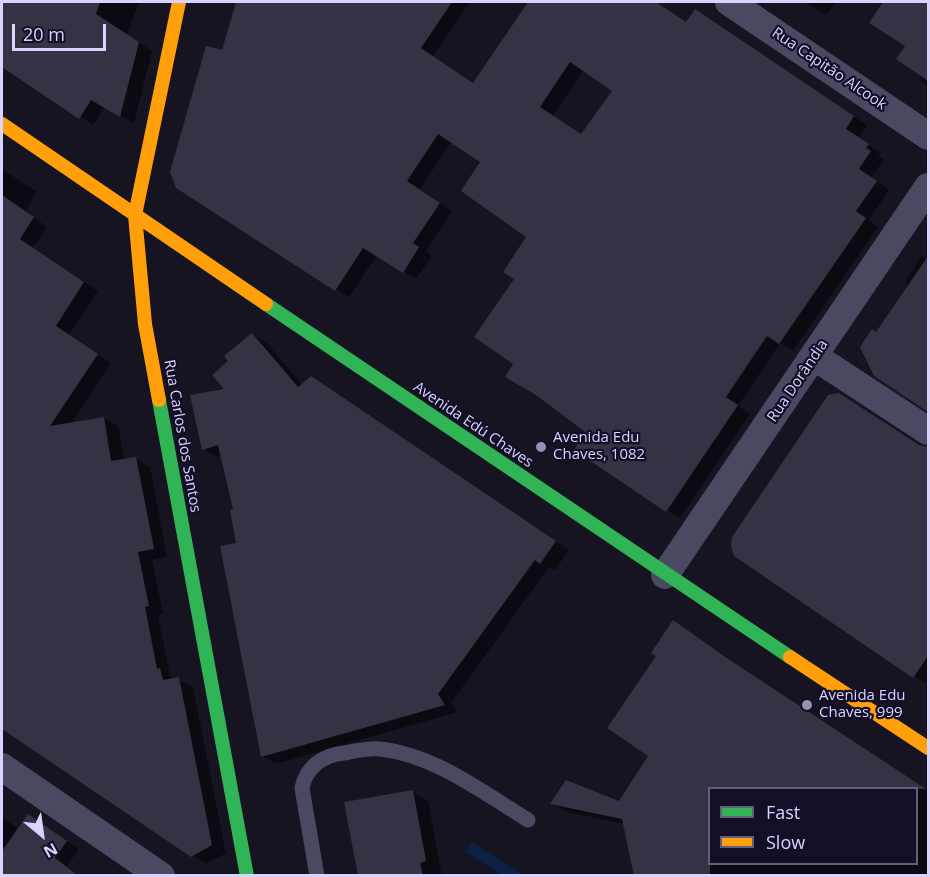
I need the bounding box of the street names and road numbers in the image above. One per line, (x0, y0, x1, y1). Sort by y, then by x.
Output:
street label: Rua Capitão Alcook (768, 24, 890, 114)
street label: Rua Dorândia (764, 336, 832, 426)
street label: Rua Carlos dos Santos (160, 358, 204, 514)
street label: Avenida Edú Chaves (410, 378, 536, 472)

